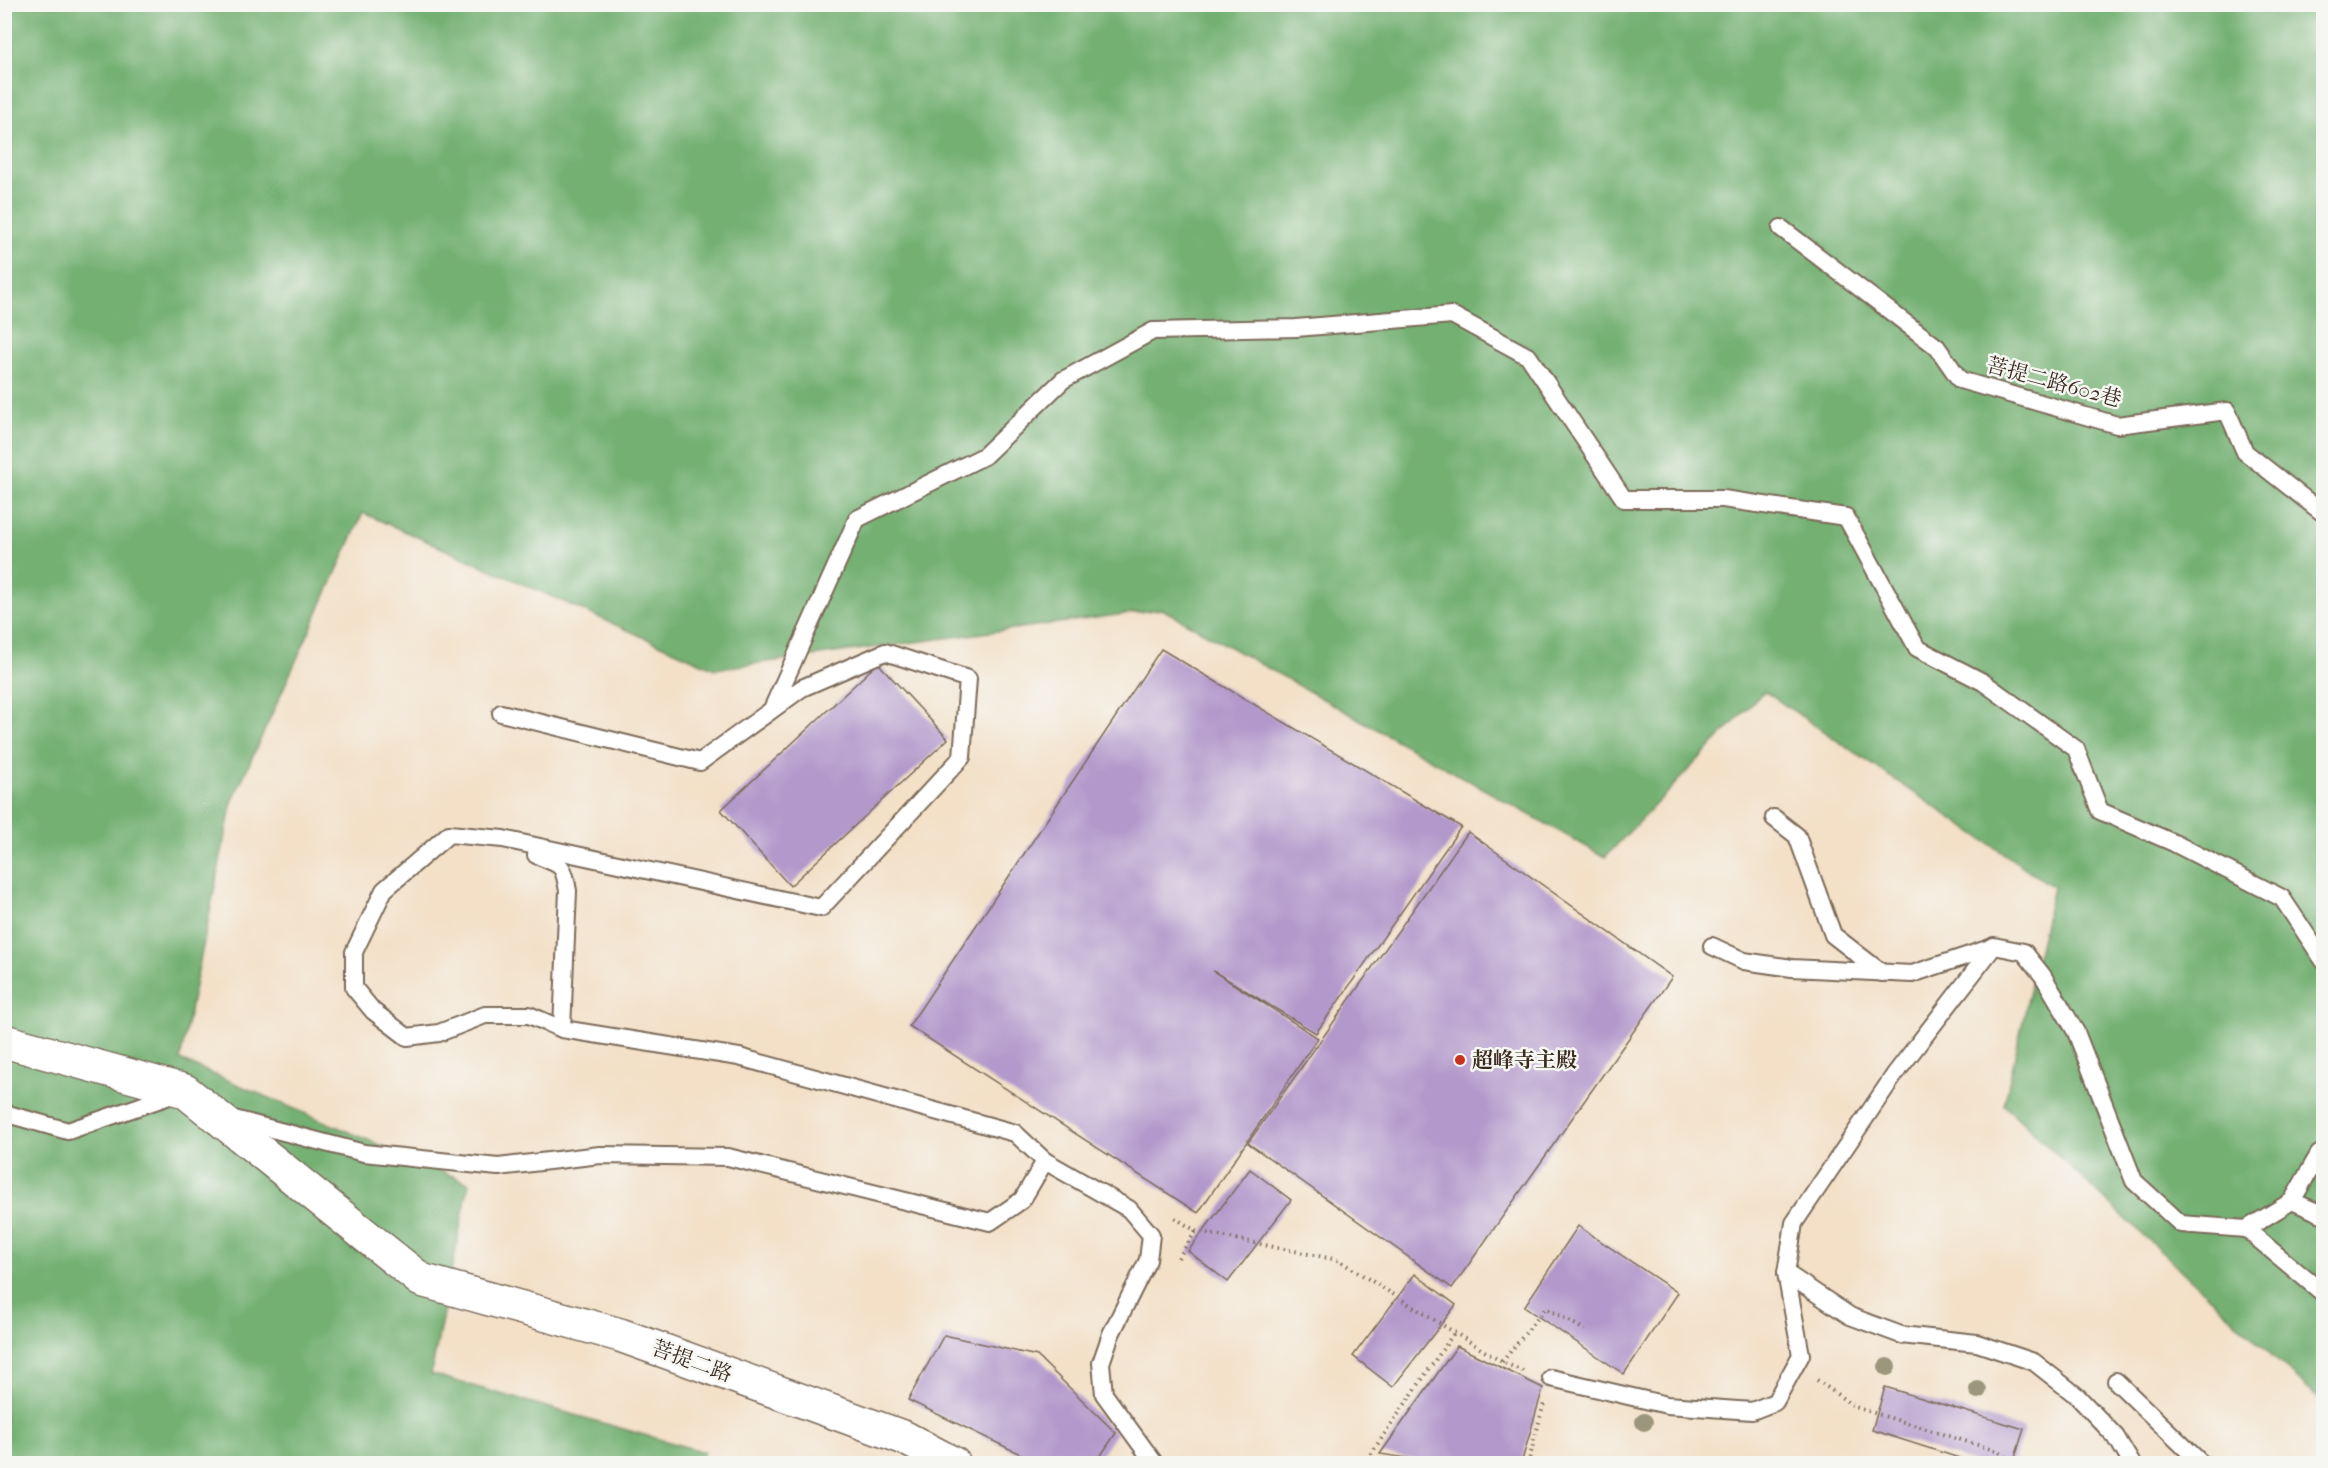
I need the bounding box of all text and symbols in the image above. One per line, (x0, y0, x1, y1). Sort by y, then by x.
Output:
street label: 菩提二路602巷 (1984, 352, 2124, 412)
place label: 超峰寺主殿 (1472, 1048, 1577, 1072)
marker: 超峰寺主殿 (1453, 1053, 1467, 1067)
street label: 菩提二路 (648, 1335, 736, 1387)

